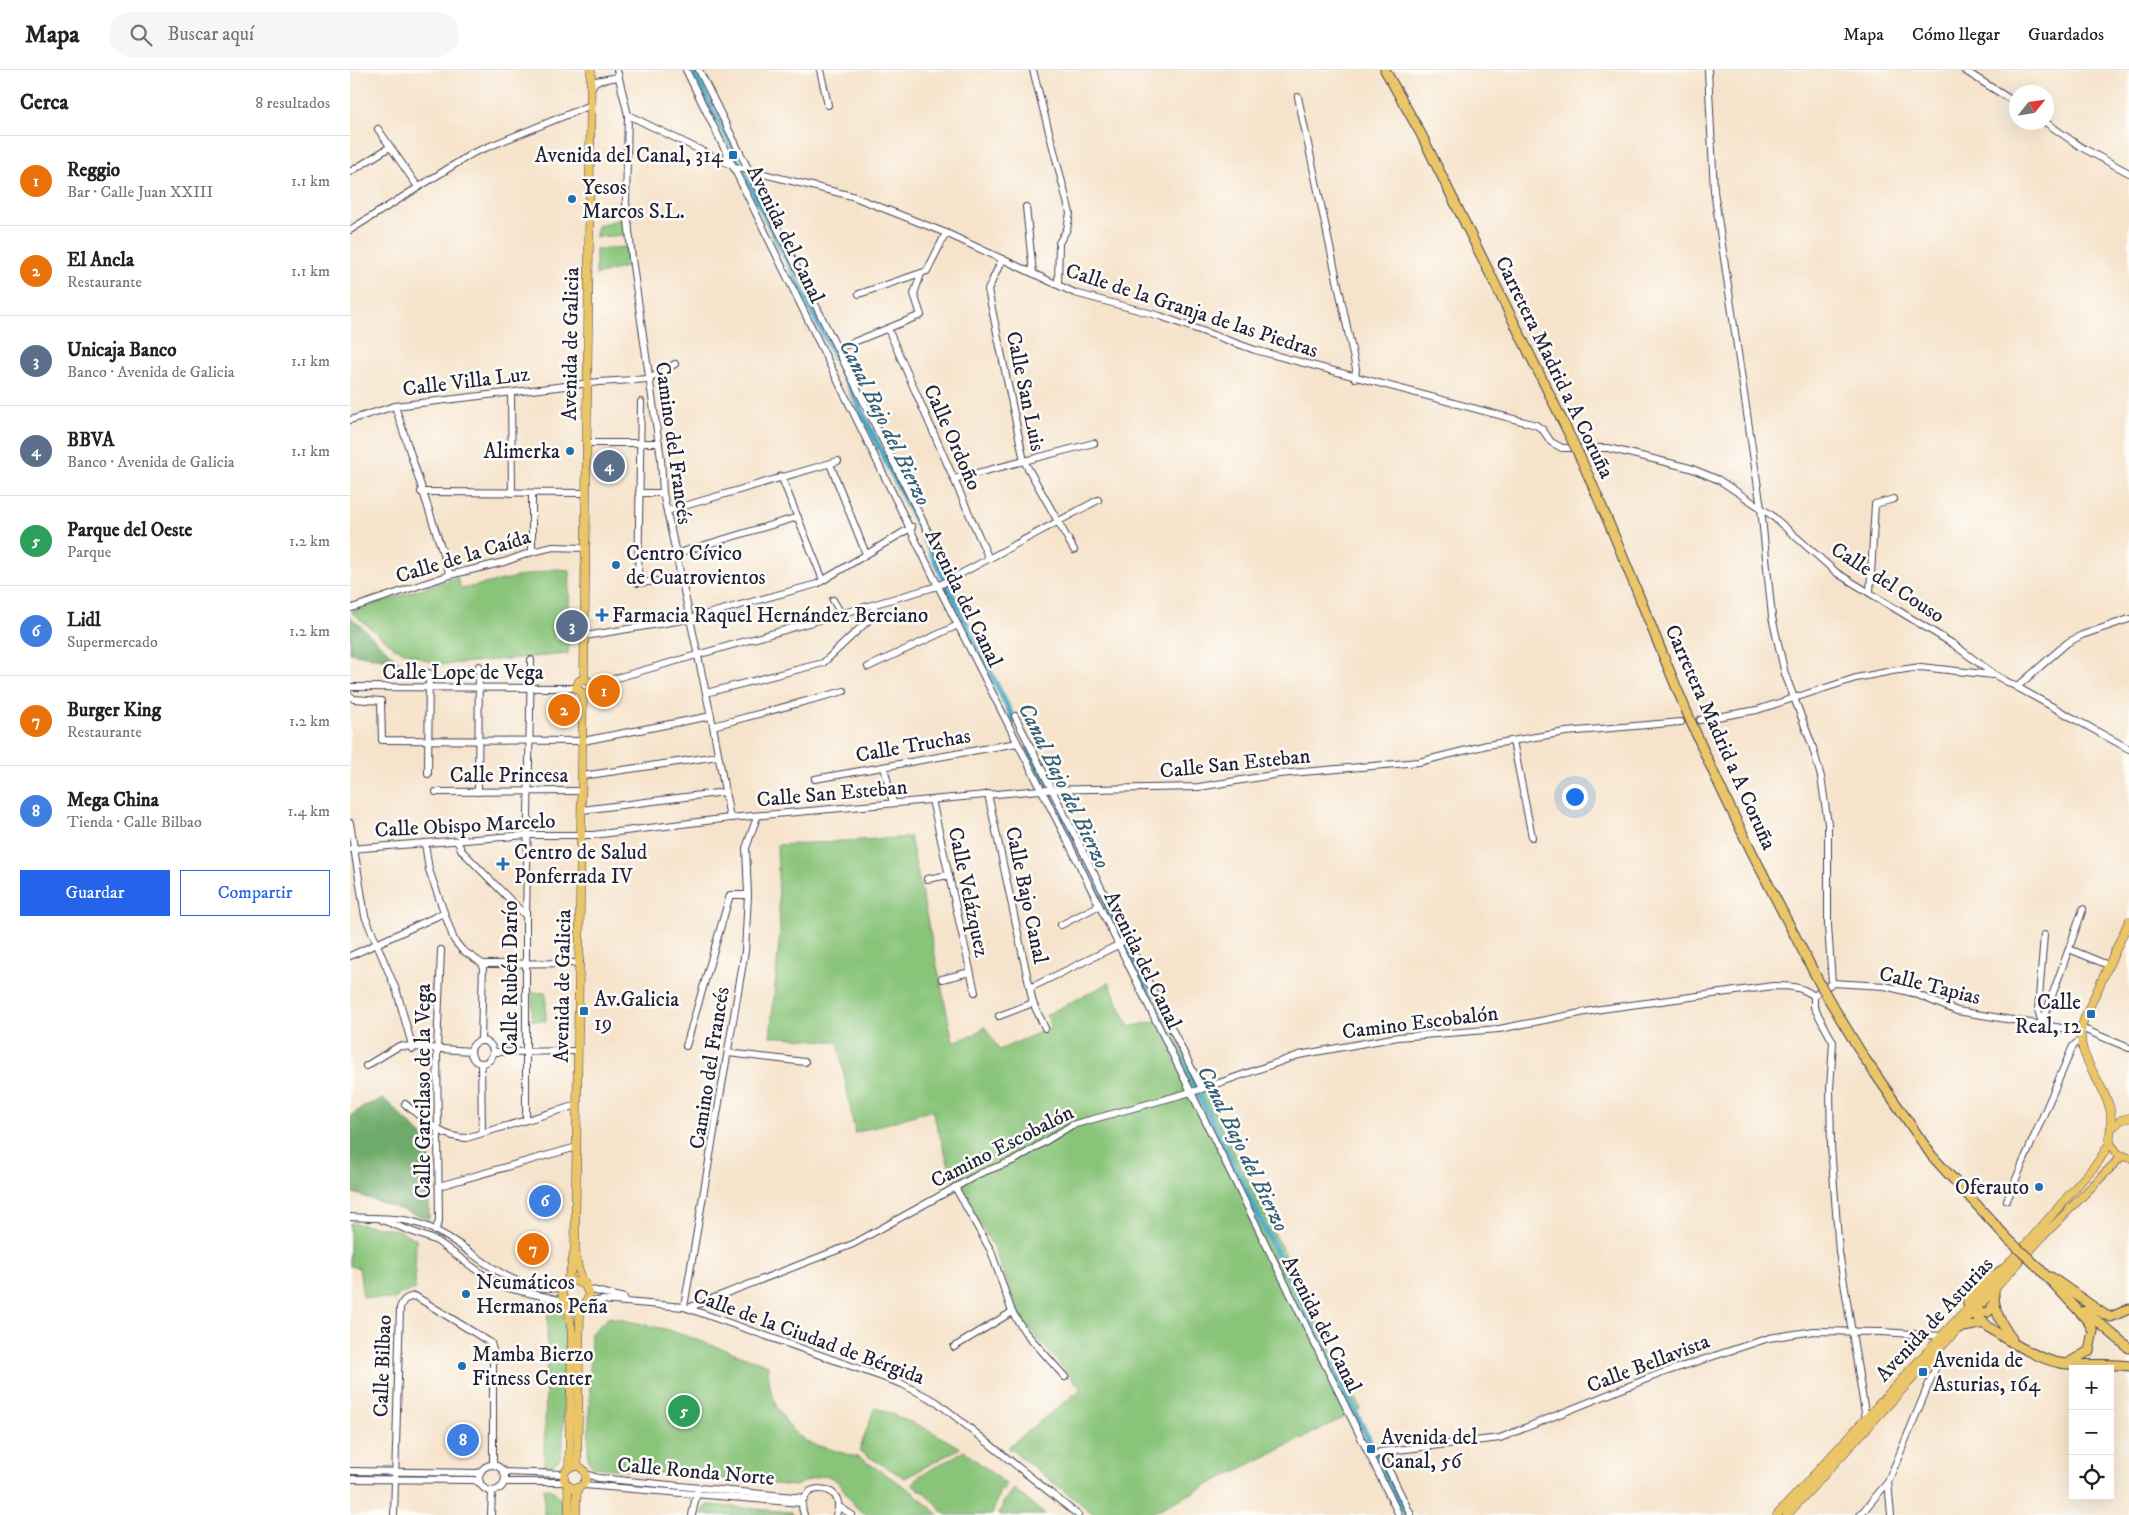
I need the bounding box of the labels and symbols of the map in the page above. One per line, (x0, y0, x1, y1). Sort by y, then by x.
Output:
north arrow (2009, 85, 2054, 130)
place label: Avenida del Canal, 314 (535, 143, 724, 169)
marker: Avenida del Canal, 314 (727, 149, 739, 161)
street label: Avenida del Canal (740, 161, 830, 308)
place label: Yesos Marcos S.L. (582, 175, 685, 225)
marker: Yesos Marcos S.L. (566, 193, 578, 205)
street label: Carretera Madrid a A Coruña (1489, 252, 1619, 483)
street label: Calle de la Granja de las Piedras (1062, 258, 1321, 364)
street label: Avenida de Galicia (557, 267, 585, 421)
street label: Calle San Luis (1000, 329, 1050, 453)
water label: Canal Bajo del Bierzo (833, 335, 937, 510)
street label: Camino del Francés (649, 360, 697, 526)
street label: Calle Villa Luz (401, 361, 531, 403)
street label: Calle Ordoño (917, 380, 987, 494)
place label: Alimerka (483, 439, 560, 465)
marker: Alimerka (564, 445, 576, 457)
pin: 4 (593, 447, 625, 485)
street label: Calle de la Caída (393, 524, 534, 590)
street label: Avenida del Canal (918, 525, 1008, 672)
street label: Calle del Couso (1826, 536, 1949, 629)
place label: Centro Cívico de Cuatrovientos (626, 541, 766, 591)
marker: Centro Cívico de Cuatrovientos (610, 559, 622, 571)
place label: Farmacia Raquel Hernández Berciano (612, 603, 928, 629)
pin: 3 (556, 607, 588, 645)
marker: Farmacia Raquel Hernández Berciano (596, 609, 608, 621)
street label: Carretera Madrid a A Coruña (1659, 621, 1782, 854)
street label: Calle Lope de Vega (382, 660, 544, 686)
pin: 1 (588, 672, 620, 710)
pin: 2 (548, 691, 580, 729)
water label: Canal Bajo del Bierzo (1012, 698, 1116, 873)
street label: Calle Truchas (854, 723, 973, 769)
street label: Calle San Esteban (1159, 743, 1312, 785)
street label: Calle Princesa (450, 763, 568, 789)
street label: Calle San Esteban (756, 774, 908, 814)
your location (1562, 784, 1588, 810)
street label: Calle Obispo Marcelo (374, 808, 556, 844)
street label: Calle Bajo Canal (999, 824, 1053, 967)
street label: Calle Velázquez (942, 825, 994, 960)
place label: Centro de Salud Ponferrada IV (514, 840, 648, 890)
marker: Centro de Salud Ponferrada IV (496, 857, 510, 871)
street label: Avenida del Canal (1097, 887, 1187, 1034)
street label: Calle Rubén Darío (498, 901, 524, 1055)
street label: Avenida de Galicia (549, 909, 577, 1063)
street label: Calle Tapias (1876, 961, 1983, 1011)
street label: Calle Garcilaso de la Vega (411, 984, 437, 1198)
street label: Camino del Francés (684, 985, 736, 1151)
place label: Av.Galicia 19 (594, 987, 679, 1037)
place label: Calle Real, 12 (2015, 990, 2082, 1040)
street label: Camino Escobalón (1341, 1001, 1500, 1045)
marker: Av.Galicia 19 (578, 1005, 590, 1017)
marker: Calle Real, 12 (2085, 1008, 2097, 1020)
water label: Canal Bajo del Bierzo (1191, 1061, 1295, 1236)
street label: Camino Escobalón (927, 1100, 1078, 1194)
place label: Oferauto (1955, 1175, 2029, 1201)
marker: Oferauto (2033, 1181, 2045, 1193)
pin: 6 (529, 1182, 561, 1220)
pin: 7 (517, 1230, 549, 1268)
street label: Avenida del Canal (1275, 1252, 1367, 1398)
street label: Avenida de Asturias (1870, 1252, 1999, 1388)
place label: Neumáticos Hermanos Peña (476, 1270, 608, 1320)
street label: Calle de la Ciudad de Bérgida (689, 1283, 928, 1391)
marker: Neumáticos Hermanos Peña (460, 1288, 472, 1300)
street label: Calle Bilbao (368, 1314, 398, 1418)
street label: Calle Bellavista (1583, 1329, 1713, 1399)
place label: Mamba Bierzo Fitness Center (472, 1342, 594, 1392)
place label: Avenida de Asturias, 164 (1933, 1348, 2041, 1398)
marker: Mamba Bierzo Fitness Center (456, 1360, 468, 1372)
marker: Avenida de Asturias, 164 (1917, 1366, 1929, 1378)
pin: 5 (668, 1392, 700, 1430)
pin: 8 (447, 1421, 479, 1459)
place label: Avenida del Canal, 56 (1381, 1425, 1478, 1475)
marker: Avenida del Canal, 56 (1365, 1443, 1377, 1455)
street label: Calle Ronda Norte (616, 1452, 776, 1492)

